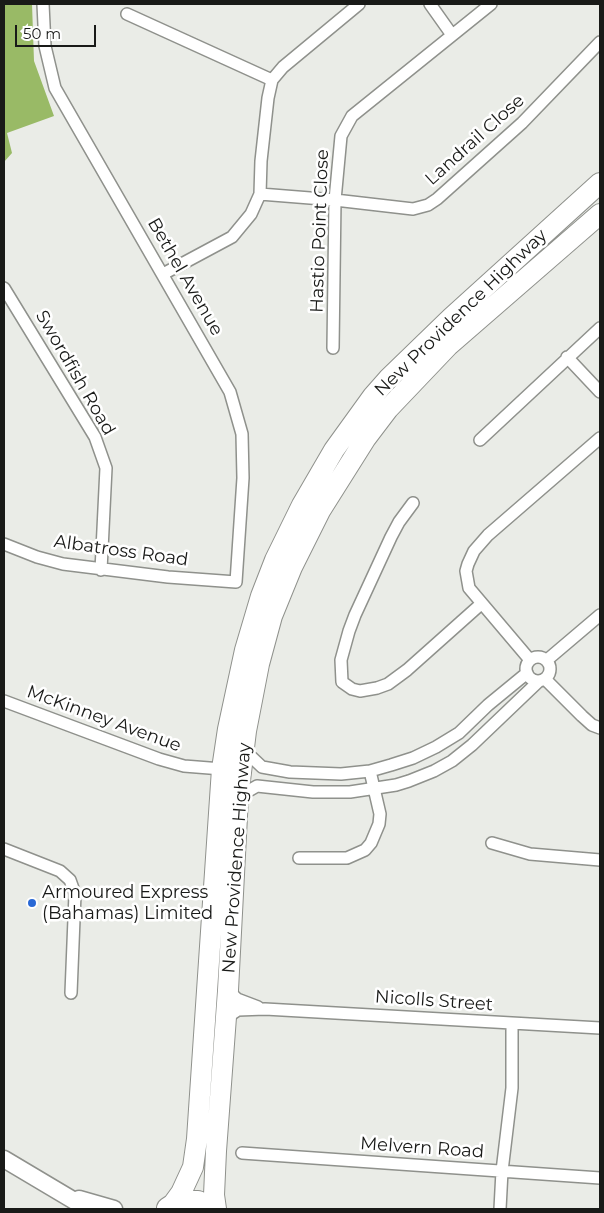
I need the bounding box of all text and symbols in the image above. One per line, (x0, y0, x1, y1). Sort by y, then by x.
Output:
scale bar (18, 15, 99, 47)
text: 50 m (23, 24, 61, 43)
street label: Landrail Close (421, 90, 529, 190)
street label: Hastio Point Close (306, 149, 334, 313)
street label: Bethel Avenue (143, 214, 227, 340)
street label: New Providence Highway (370, 225, 552, 401)
street label: Swordfish Road (31, 307, 119, 439)
street label: Albatross Road (52, 531, 190, 571)
street label: McKinney Avenue (24, 681, 184, 757)
street label: New Providence Highway (218, 742, 256, 974)
place label: Armoured Express (Bahamas) Limited (42, 882, 213, 924)
marker: Armoured Express (Bahamas) Limited (26, 897, 38, 909)
street label: Nicolls Street (374, 986, 494, 1016)
street label: Melvern Road (359, 1133, 485, 1163)

